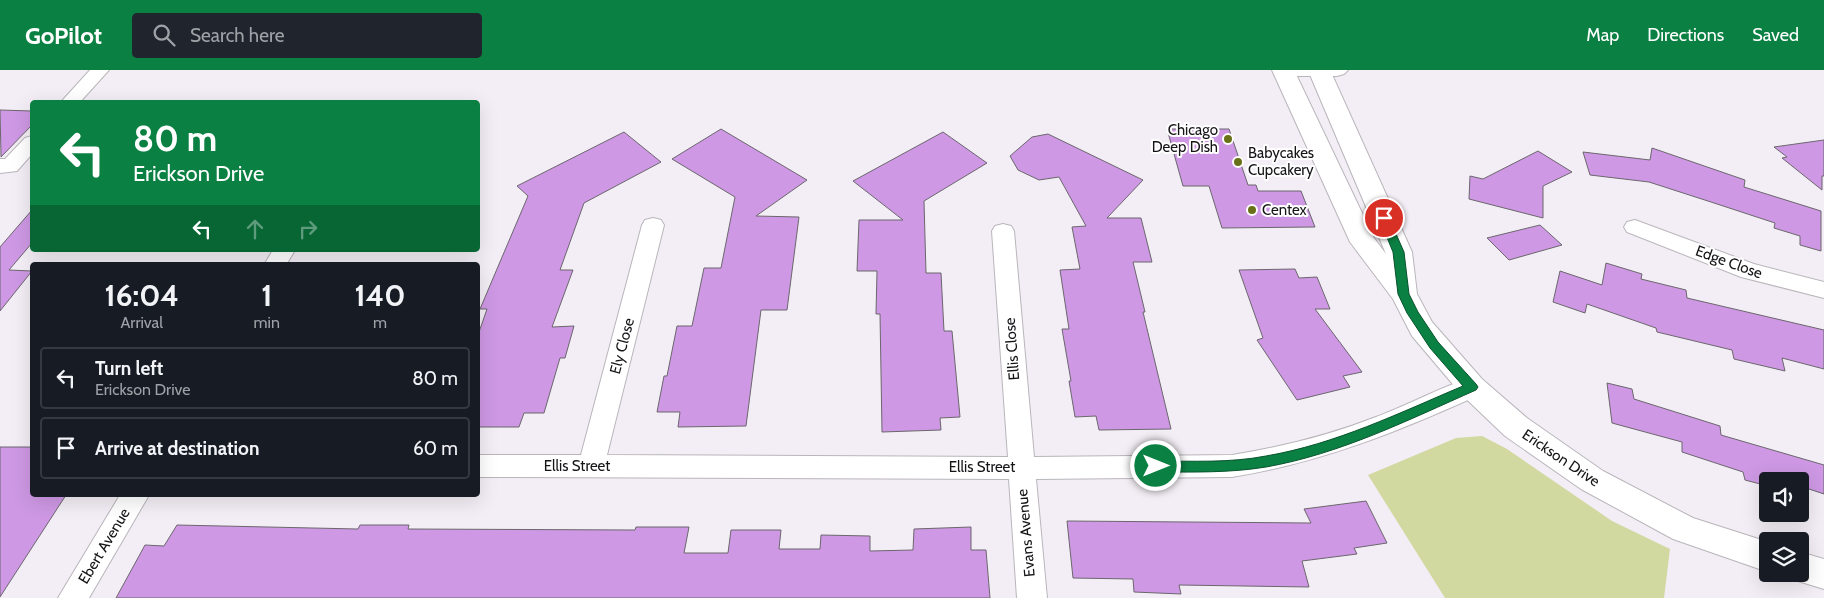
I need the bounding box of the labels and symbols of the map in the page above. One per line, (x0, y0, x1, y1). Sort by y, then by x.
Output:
place label: Chicago Deep Dish (1152, 121, 1218, 156)
marker: Chicago Deep Dish (1222, 133, 1234, 145)
place label: Babycakes Cupcakery (1248, 144, 1314, 179)
marker: Babycakes Cupcakery (1232, 156, 1244, 168)
pin (1363, 197, 1405, 239)
place label: Centex (1262, 201, 1307, 219)
marker: Centex (1246, 204, 1258, 216)
street label: Edge Close (1693, 242, 1765, 282)
street label: Ely Close (606, 316, 638, 376)
street label: Ellis Close (1001, 317, 1023, 381)
street label: Erickson Drive (1519, 426, 1603, 491)
position arrow (1129, 439, 1181, 491)
street label: Ellis Street (544, 457, 610, 475)
street label: Ellis Street (949, 458, 1015, 476)
street label: Evans Avenue (1013, 488, 1039, 578)
street label: Ebert Avenue (74, 505, 134, 587)

